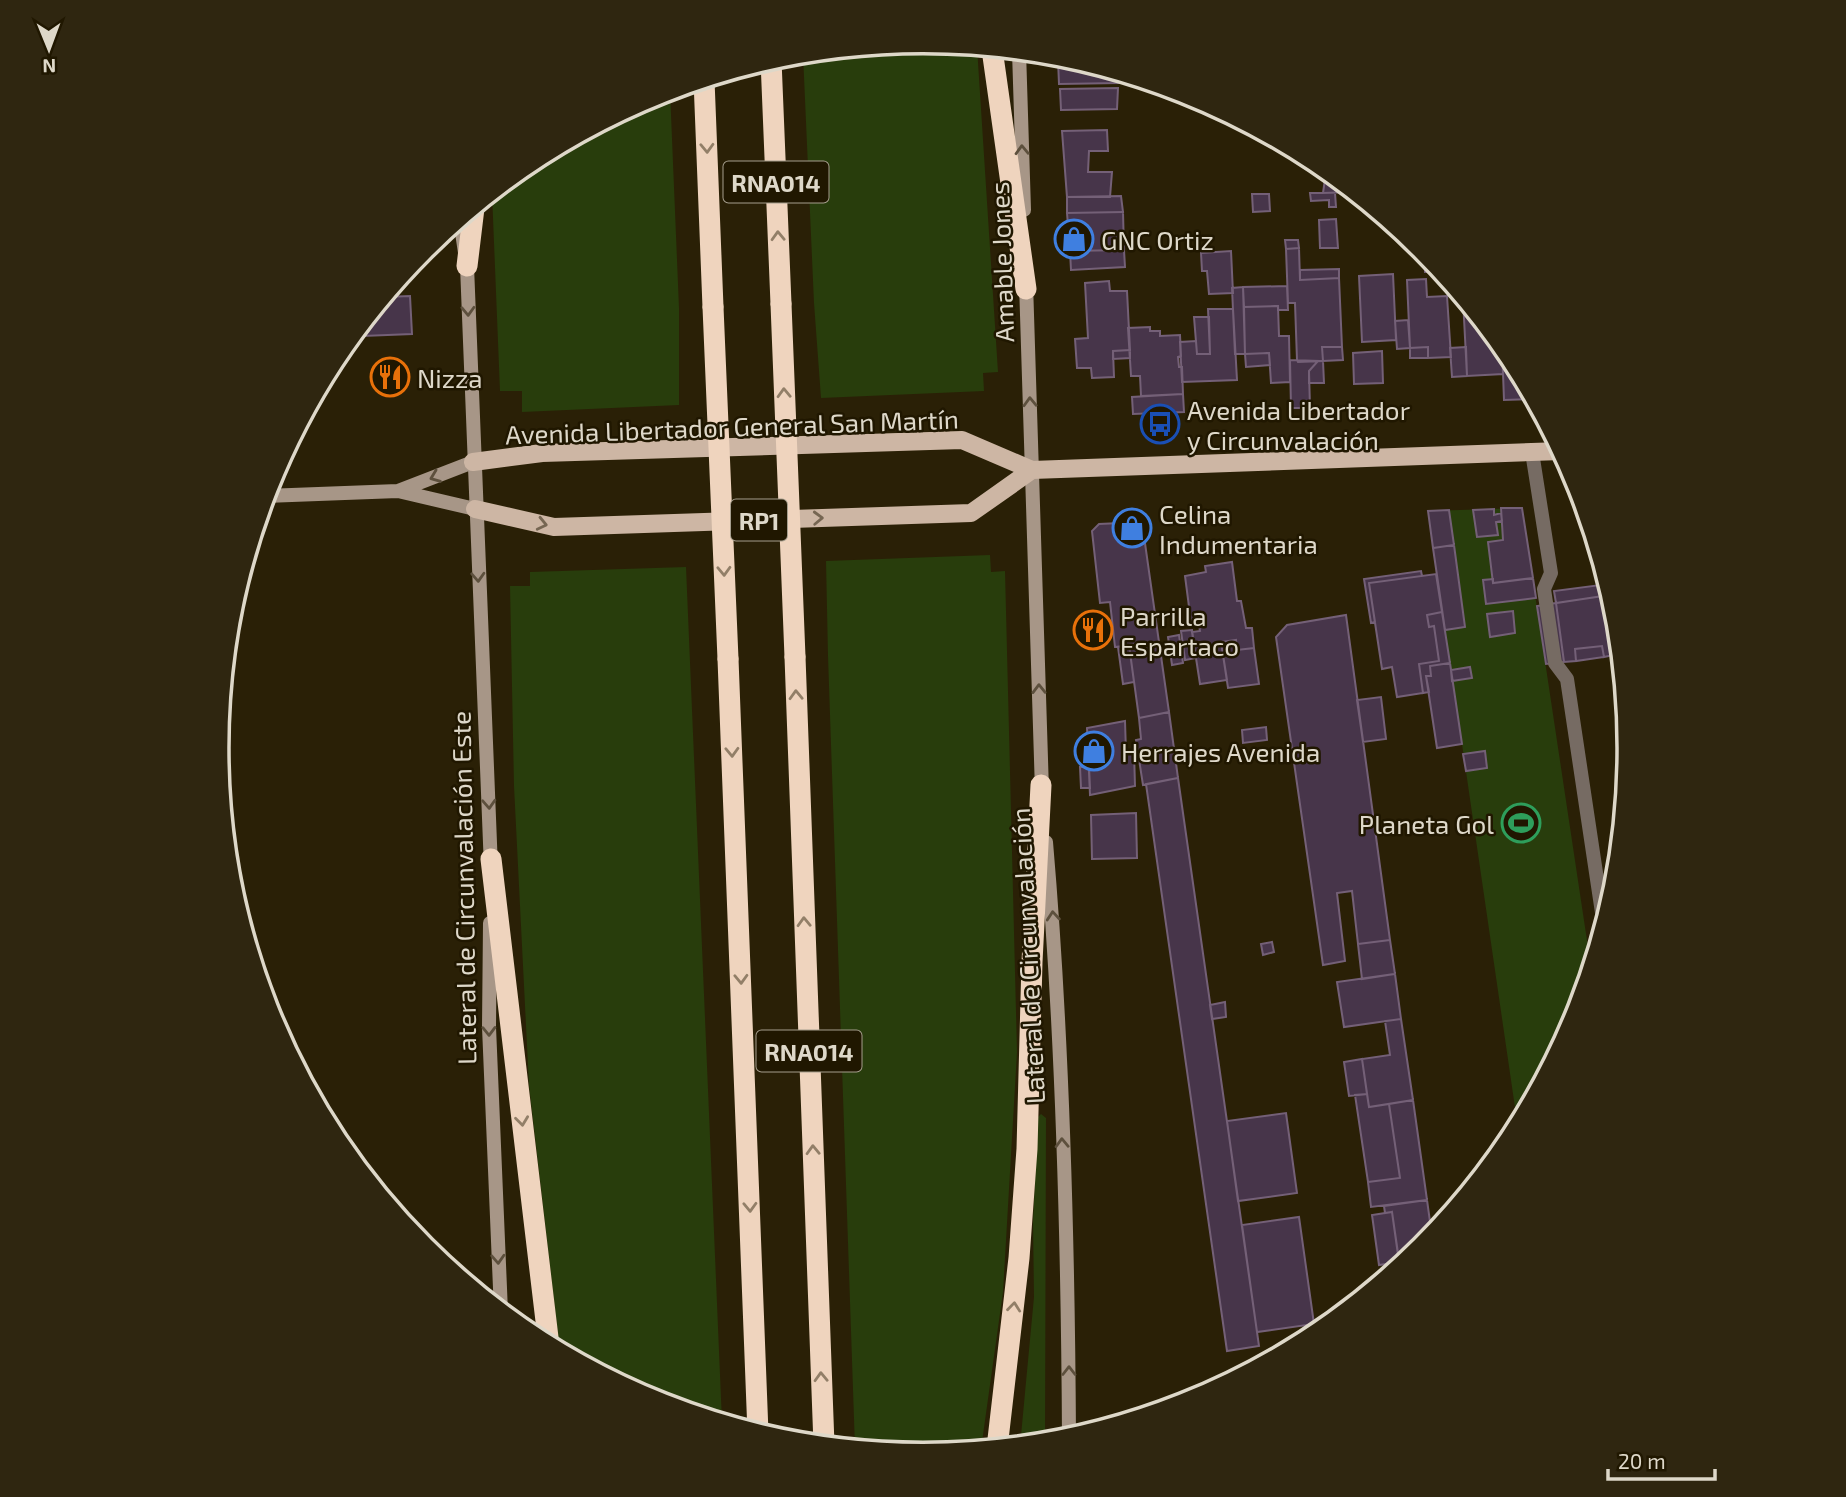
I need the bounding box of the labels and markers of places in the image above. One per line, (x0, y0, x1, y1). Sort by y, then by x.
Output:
shop icon: GNC Ortiz (1053, 218, 1095, 260)
place label: GNC Ortiz (1101, 224, 1214, 255)
restaurant icon: Nizza (369, 356, 411, 398)
place label: Nizza (417, 362, 483, 393)
place label: Avenida Libertador y Circunvalación (1187, 394, 1410, 455)
bus stop icon: Avenida Libertador y Circunvalación (1139, 403, 1181, 445)
place label: Celina Indumentaria (1159, 498, 1318, 559)
shop icon: Celina Indumentaria (1111, 507, 1153, 549)
place label: Parrilla Espartaco (1120, 600, 1239, 661)
restaurant icon: Parrilla Espartaco (1072, 609, 1114, 651)
shop icon: Herrajes Avenida (1073, 730, 1115, 772)
place label: Herrajes Avenida (1121, 736, 1320, 767)
sports icon: Planeta Gol (1500, 802, 1542, 844)
place label: Planeta Gol (1359, 808, 1494, 839)

